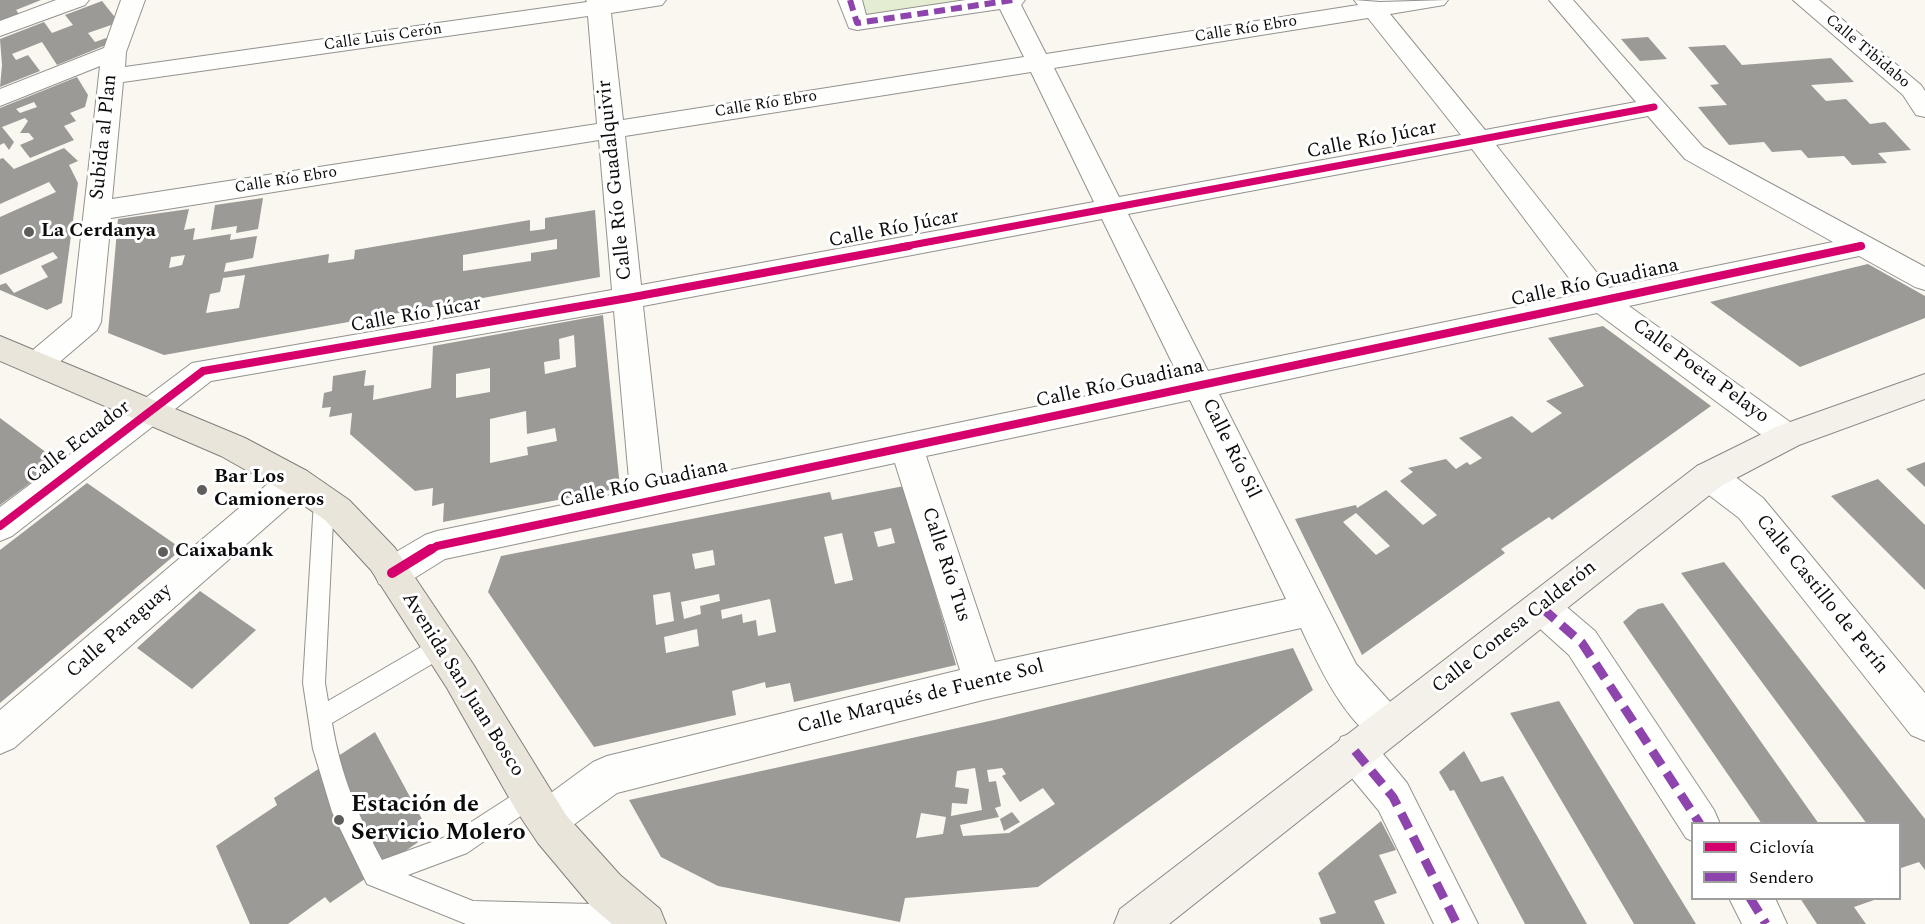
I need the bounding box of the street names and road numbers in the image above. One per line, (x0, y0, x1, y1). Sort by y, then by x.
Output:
street label: Calle Tibidabo (1821, 11, 1913, 93)
street label: Calle Río Ebro (1194, 12, 1298, 48)
street label: Calle Luis Cerón (323, 20, 443, 56)
street label: Subida al Plan (86, 73, 124, 201)
street label: Calle Río Guadalquivir (594, 79, 638, 281)
street label: Calle Río Ebro (714, 87, 818, 123)
street label: Calle Río Júcar (1305, 117, 1439, 165)
street label: Calle Río Ebro (234, 163, 338, 199)
street label: Calle Río Júcar (827, 206, 961, 254)
street label: Calle Río Guadiana (1509, 255, 1681, 313)
street label: Calle Río Júcar (349, 293, 483, 339)
street label: Calle Poeta Pelayo (1627, 314, 1773, 430)
street label: Calle Río Guadiana (1034, 356, 1206, 414)
street label: Calle Río Sil (1195, 395, 1265, 503)
street label: Calle Ecuador (22, 396, 136, 490)
street label: Calle Río Guadiana (558, 456, 730, 514)
street label: Calle Río Tus (915, 505, 975, 625)
street label: Calle Castillo de Perín (1749, 511, 1893, 679)
street label: Calle Conesa Calderón (1428, 556, 1602, 700)
street label: Calle Paraguay (62, 580, 178, 684)
street label: Avenida San Juan Bosco (395, 588, 529, 782)
street label: Calle Marqués de Fuente Sol (795, 656, 1047, 740)

